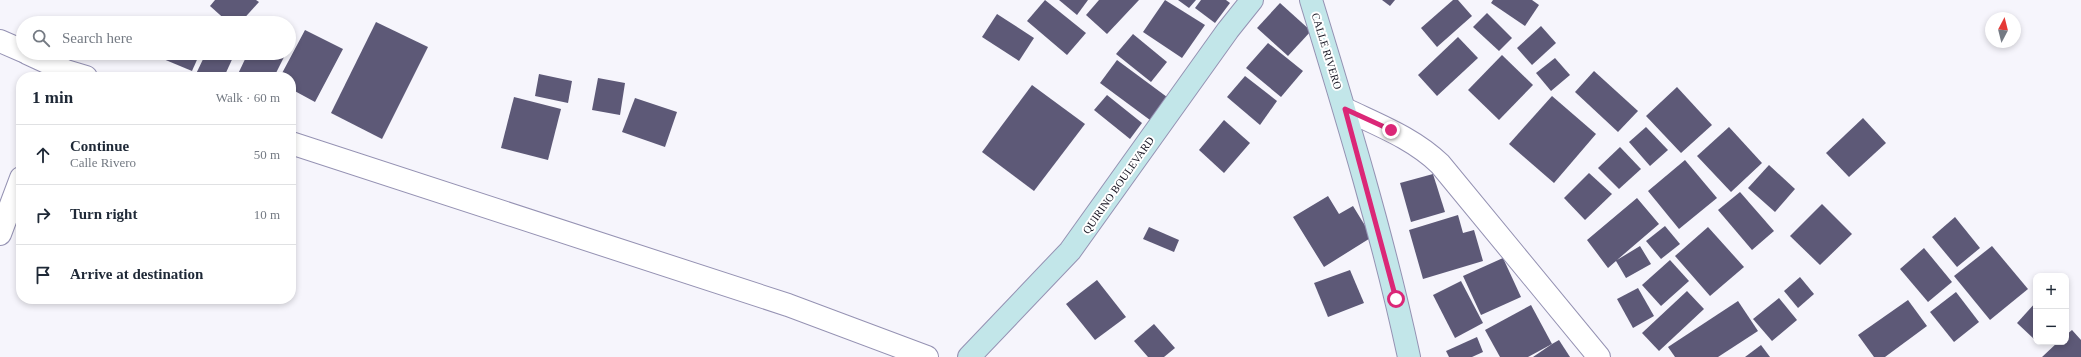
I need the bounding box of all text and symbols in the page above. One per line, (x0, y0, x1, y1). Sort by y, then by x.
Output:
street label: CALLE RIVERO (1310, 11, 1344, 91)
north arrow (1985, 12, 2021, 48)
search box (16, 16, 296, 60)
icon: search (30, 27, 52, 49)
text: Search here (62, 30, 132, 46)
text: 1 min (32, 88, 73, 107)
text: Walk · 60 m (216, 90, 280, 105)
route end (1382, 121, 1400, 139)
street label: QUIRINO BOULEVARD (1080, 134, 1156, 236)
text: Continue (70, 138, 129, 154)
icon: ahead (32, 144, 54, 166)
text: 50 m (254, 147, 280, 162)
text: Calle Rivero (70, 155, 136, 170)
icon: right (32, 204, 54, 226)
text: Turn right (70, 206, 137, 222)
text: 10 m (254, 207, 280, 222)
icon: arrive (32, 264, 54, 286)
text: Arrive at destination (70, 266, 203, 282)
map controls (2033, 273, 2069, 345)
button: + (2033, 273, 2069, 309)
route start (1387, 290, 1405, 308)
button: − (2033, 309, 2069, 345)

